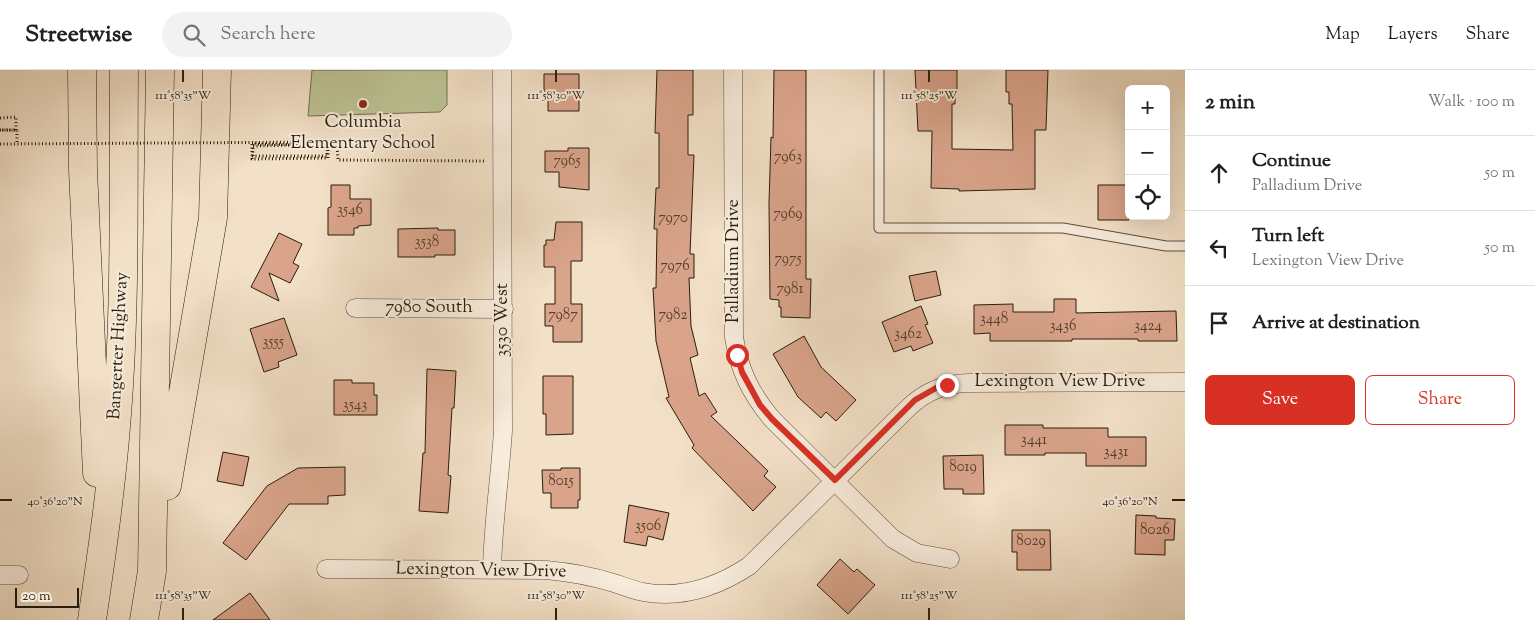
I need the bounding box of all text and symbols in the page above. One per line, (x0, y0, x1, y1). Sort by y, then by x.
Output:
search box (162, 12, 512, 57)
text: Streetwise (25, 18, 132, 52)
icon: search (180, 21, 208, 49)
text: Search here (220, 21, 316, 48)
text: Map (1325, 22, 1360, 48)
text: Layers (1388, 22, 1438, 48)
text: Share (1466, 22, 1510, 48)
map controls (1125, 85, 1170, 220)
button: + (1125, 85, 1170, 130)
text: 111°58'35"W (155, 87, 212, 105)
text: 111°58'30"W (527, 87, 586, 105)
text: 111°58'25"W (901, 87, 958, 105)
text: 2 min (1205, 88, 1255, 118)
text: Walk · 100 m (1428, 91, 1515, 114)
marker: Columbia Elementary School (357, 98, 369, 110)
place label: Columbia Elementary School (290, 110, 436, 157)
button: − (1125, 130, 1170, 175)
house number: 7963 (774, 147, 802, 168)
text: Continue (1252, 148, 1331, 175)
house number: 7965 (553, 151, 581, 172)
icon: ahead (1205, 159, 1233, 187)
text: 50 m (1484, 162, 1515, 185)
button: locate (1125, 175, 1170, 220)
text: Palladium Drive (1252, 175, 1362, 198)
street label: Palladium Drive (721, 199, 747, 323)
house number: 3546 (337, 200, 363, 221)
house number: 7969 (773, 204, 803, 225)
house number: 7970 (658, 208, 688, 229)
text: Turn left (1252, 223, 1324, 250)
house number: 3538 (415, 232, 439, 253)
icon: left (1205, 234, 1233, 262)
text: 50 m (1484, 237, 1515, 260)
house number: 7975 (774, 249, 802, 270)
text: Lexington View Drive (1252, 250, 1404, 273)
house number: 7976 (660, 256, 690, 277)
street label: Bangerter Highway (102, 271, 136, 421)
house number: 7981 (776, 279, 804, 300)
street label: 3530 West (490, 283, 516, 357)
street label: 7980 South (385, 295, 473, 321)
house number: 7987 (548, 305, 578, 326)
house number: 7982 (659, 305, 687, 326)
house number: 3448 (980, 309, 1008, 330)
icon: arrive (1205, 309, 1233, 337)
text: Arrive at destination (1252, 310, 1420, 337)
house number: 3436 (1049, 316, 1077, 337)
house number: 3424 (1134, 316, 1163, 337)
house number: 3462 (894, 324, 922, 345)
house number: 3555 (262, 332, 284, 353)
route start (726, 344, 749, 367)
street label: Lexington View Drive (975, 369, 1145, 395)
route end (936, 374, 959, 397)
button: Save (1205, 375, 1355, 425)
button: Share (1365, 375, 1515, 425)
house number: 3543 (343, 395, 367, 416)
house number: 3441 (1021, 430, 1047, 451)
house number: 3431 (1104, 442, 1128, 463)
house number: 8019 (949, 457, 977, 478)
house number: 8015 (548, 471, 574, 492)
text: 40°36'20"N (27, 493, 83, 511)
text: 40°36'20"N (1102, 493, 1158, 511)
house number: 3506 (635, 516, 661, 537)
house number: 8026 (1140, 520, 1170, 541)
house number: 8029 (1016, 531, 1046, 552)
street label: Lexington View Drive (395, 557, 567, 585)
scale bar (15, 585, 79, 608)
text: 20 m (22, 587, 51, 607)
text: 111°58'35"W (155, 587, 212, 605)
text: 111°58'30"W (527, 587, 586, 605)
text: 111°58'25"W (901, 587, 958, 605)

